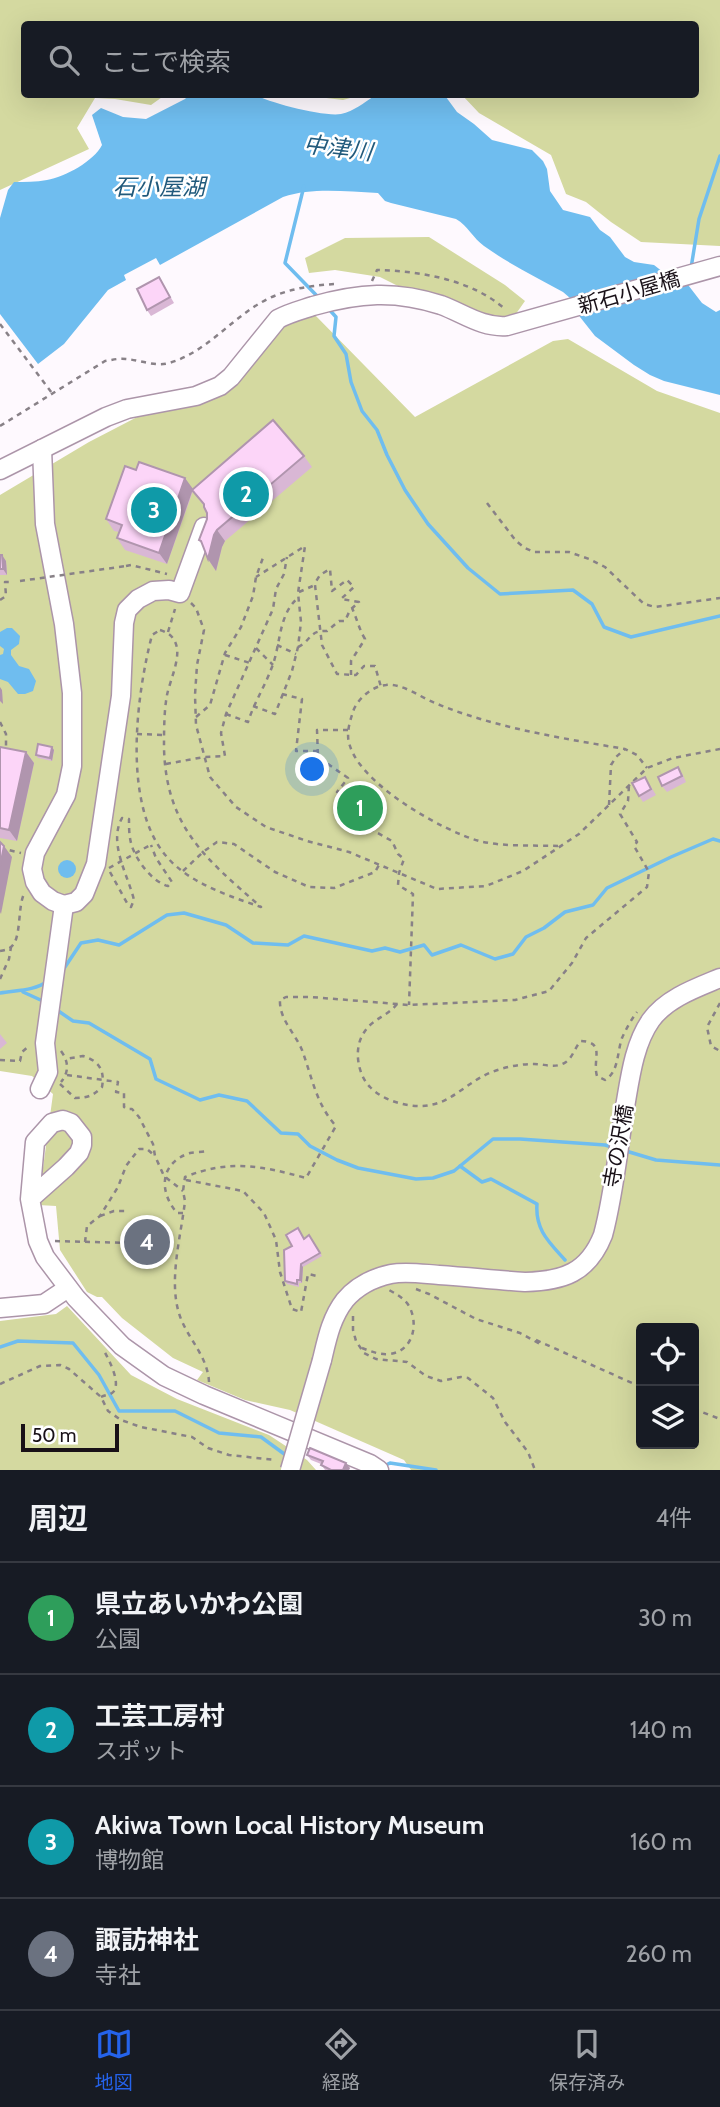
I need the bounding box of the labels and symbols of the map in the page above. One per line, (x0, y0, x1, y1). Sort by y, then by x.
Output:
water label: 中津川 (302, 130, 377, 166)
water label: 石小屋湖 (113, 173, 208, 201)
street label: 新石小屋橋 (575, 266, 683, 318)
pin: 2 (223, 468, 269, 520)
pin: 3 (131, 484, 177, 536)
your location (295, 752, 329, 786)
pin: 1 (337, 782, 383, 834)
street label: 寺の沢橋 (598, 1102, 638, 1190)
pin: 4 (124, 1216, 170, 1268)
scale bar (21, 1421, 119, 1453)

